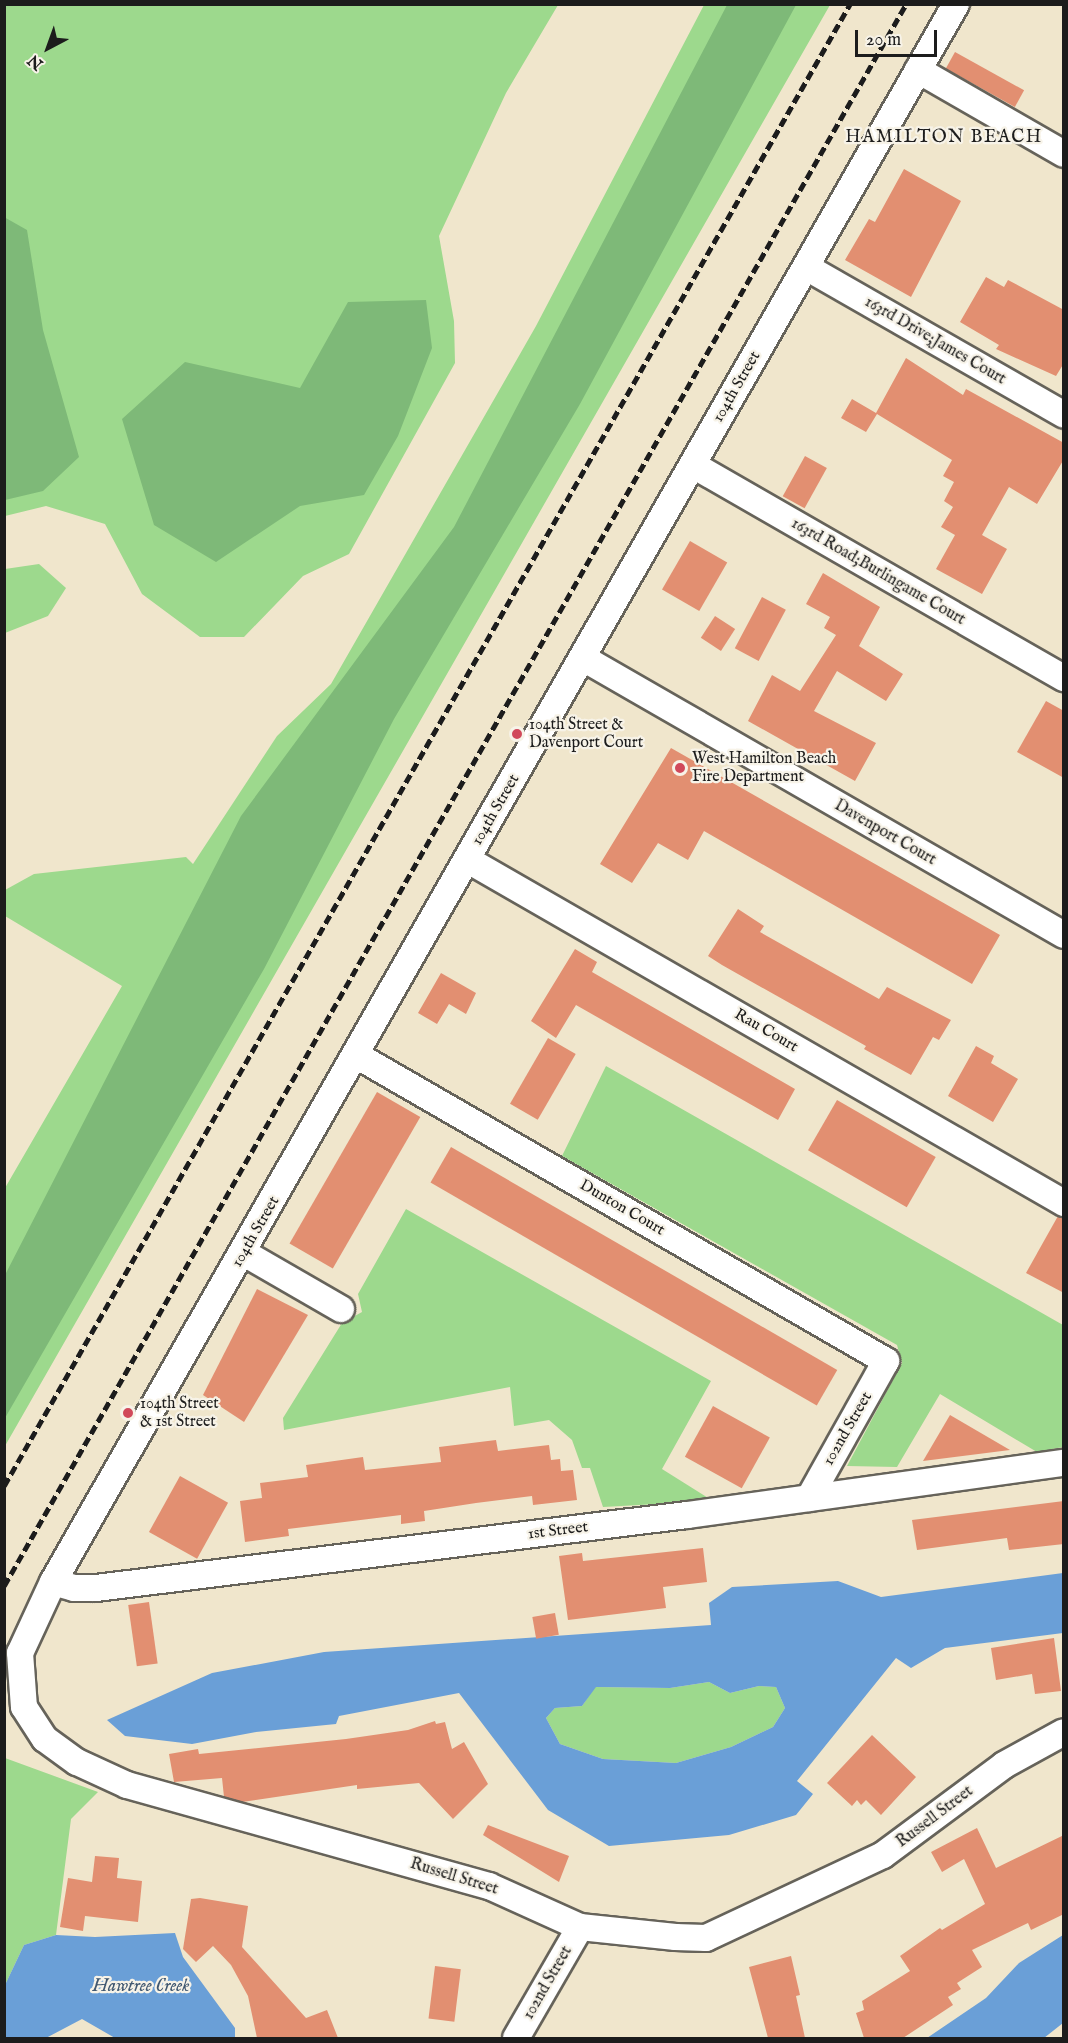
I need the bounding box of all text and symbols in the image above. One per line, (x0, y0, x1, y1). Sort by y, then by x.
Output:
north arrow (18, 18, 78, 78)
scale bar (858, 18, 940, 56)
text: 20 m (866, 29, 901, 52)
text: N (24, 49, 48, 74)
district label: HAMILTON BEACH (845, 127, 1043, 149)
street label: 163rd Drive;James Court (861, 293, 1009, 389)
street label: 104th Street (709, 348, 765, 426)
street label: 163rd Road;Burlingame Court (788, 514, 968, 630)
place label: 104th Street & Davenport Court (529, 715, 643, 753)
marker: 104th Street & Davenport Court (510, 727, 524, 741)
place label: West Hamilton Beach Fire Department (692, 749, 836, 787)
marker: West Hamilton Beach Fire Department (673, 761, 687, 775)
street label: 104th Street (468, 771, 524, 849)
street label: Davenport Court (831, 796, 939, 870)
street label: Rau Court (731, 1005, 801, 1057)
street label: Dunton Court (576, 1176, 668, 1240)
street label: 104th Street (228, 1193, 284, 1271)
street label: 102nd Street (819, 1389, 877, 1469)
place label: 104th Street & 1st Street (140, 1394, 219, 1432)
marker: 104th Street & 1st Street (121, 1406, 135, 1420)
street label: 1st Street (527, 1518, 589, 1544)
street label: Russell Street (893, 1782, 977, 1852)
street label: Russell Street (408, 1855, 500, 1899)
street label: 102nd Street (519, 1943, 577, 2023)
water label: Hawtree Creek (93, 1976, 189, 1998)

